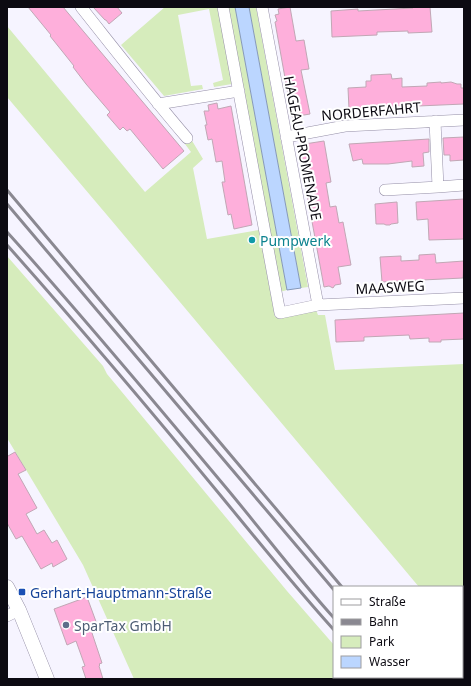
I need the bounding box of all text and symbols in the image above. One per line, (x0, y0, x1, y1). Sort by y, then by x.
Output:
street label: HAGEAU-PROMENADE (280, 74, 326, 222)
street label: NORDERFAHRT (320, 97, 422, 125)
place label: Pumpwerk (260, 231, 331, 250)
marker: Pumpwerk (247, 235, 257, 245)
street label: MAASWEG (355, 276, 425, 298)
place label: Gerhart-Hauptmann-Straße (30, 583, 212, 602)
legend (333, 586, 463, 678)
marker: Gerhart-Hauptmann-Straße (17, 587, 27, 597)
text: Straße (369, 593, 406, 610)
text: Bahn (369, 613, 398, 630)
place label: SparTax GmbH (74, 616, 172, 635)
marker: SparTax GmbH (61, 620, 71, 630)
text: Park (369, 633, 395, 650)
text: Wasser (369, 653, 410, 670)

